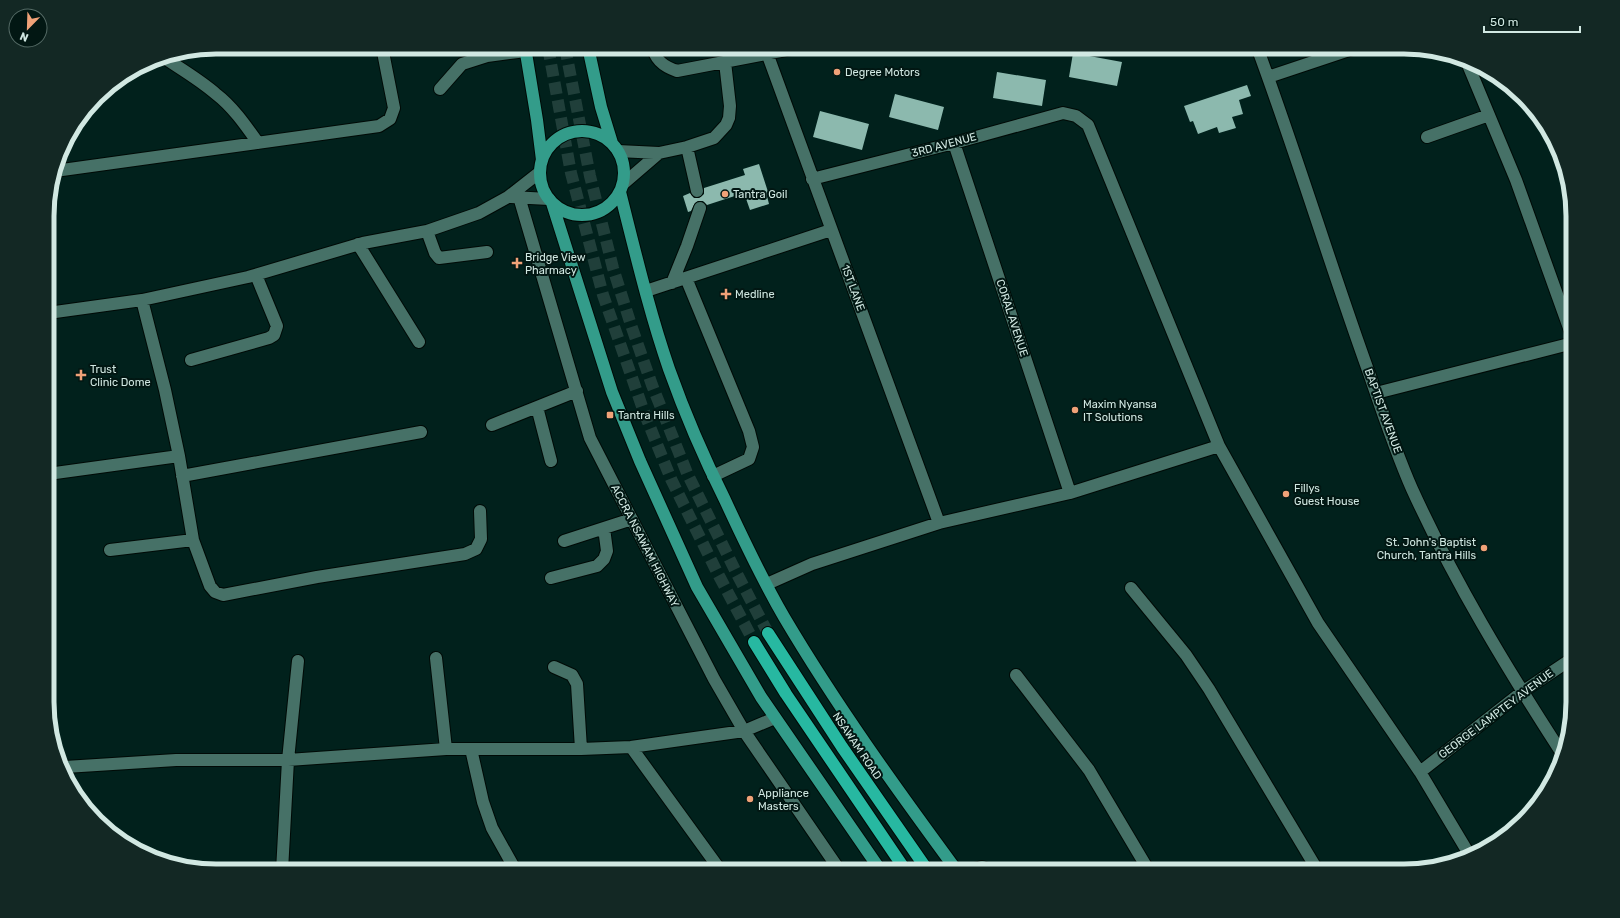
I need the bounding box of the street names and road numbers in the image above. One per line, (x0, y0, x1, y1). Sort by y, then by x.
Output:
street label: 3RD AVENUE (910, 130, 978, 160)
street label: 1ST LANE (839, 263, 867, 313)
street label: CORAL AVENUE (993, 278, 1031, 359)
street label: BAPTIST AVENUE (1362, 367, 1404, 455)
street label: ACCRA NSAWAM HIGHWAY (608, 482, 682, 610)
street label: GEORGE LAMPTEY AVENUE (1436, 667, 1556, 761)
street label: NSAWAM ROAD (830, 710, 884, 782)

